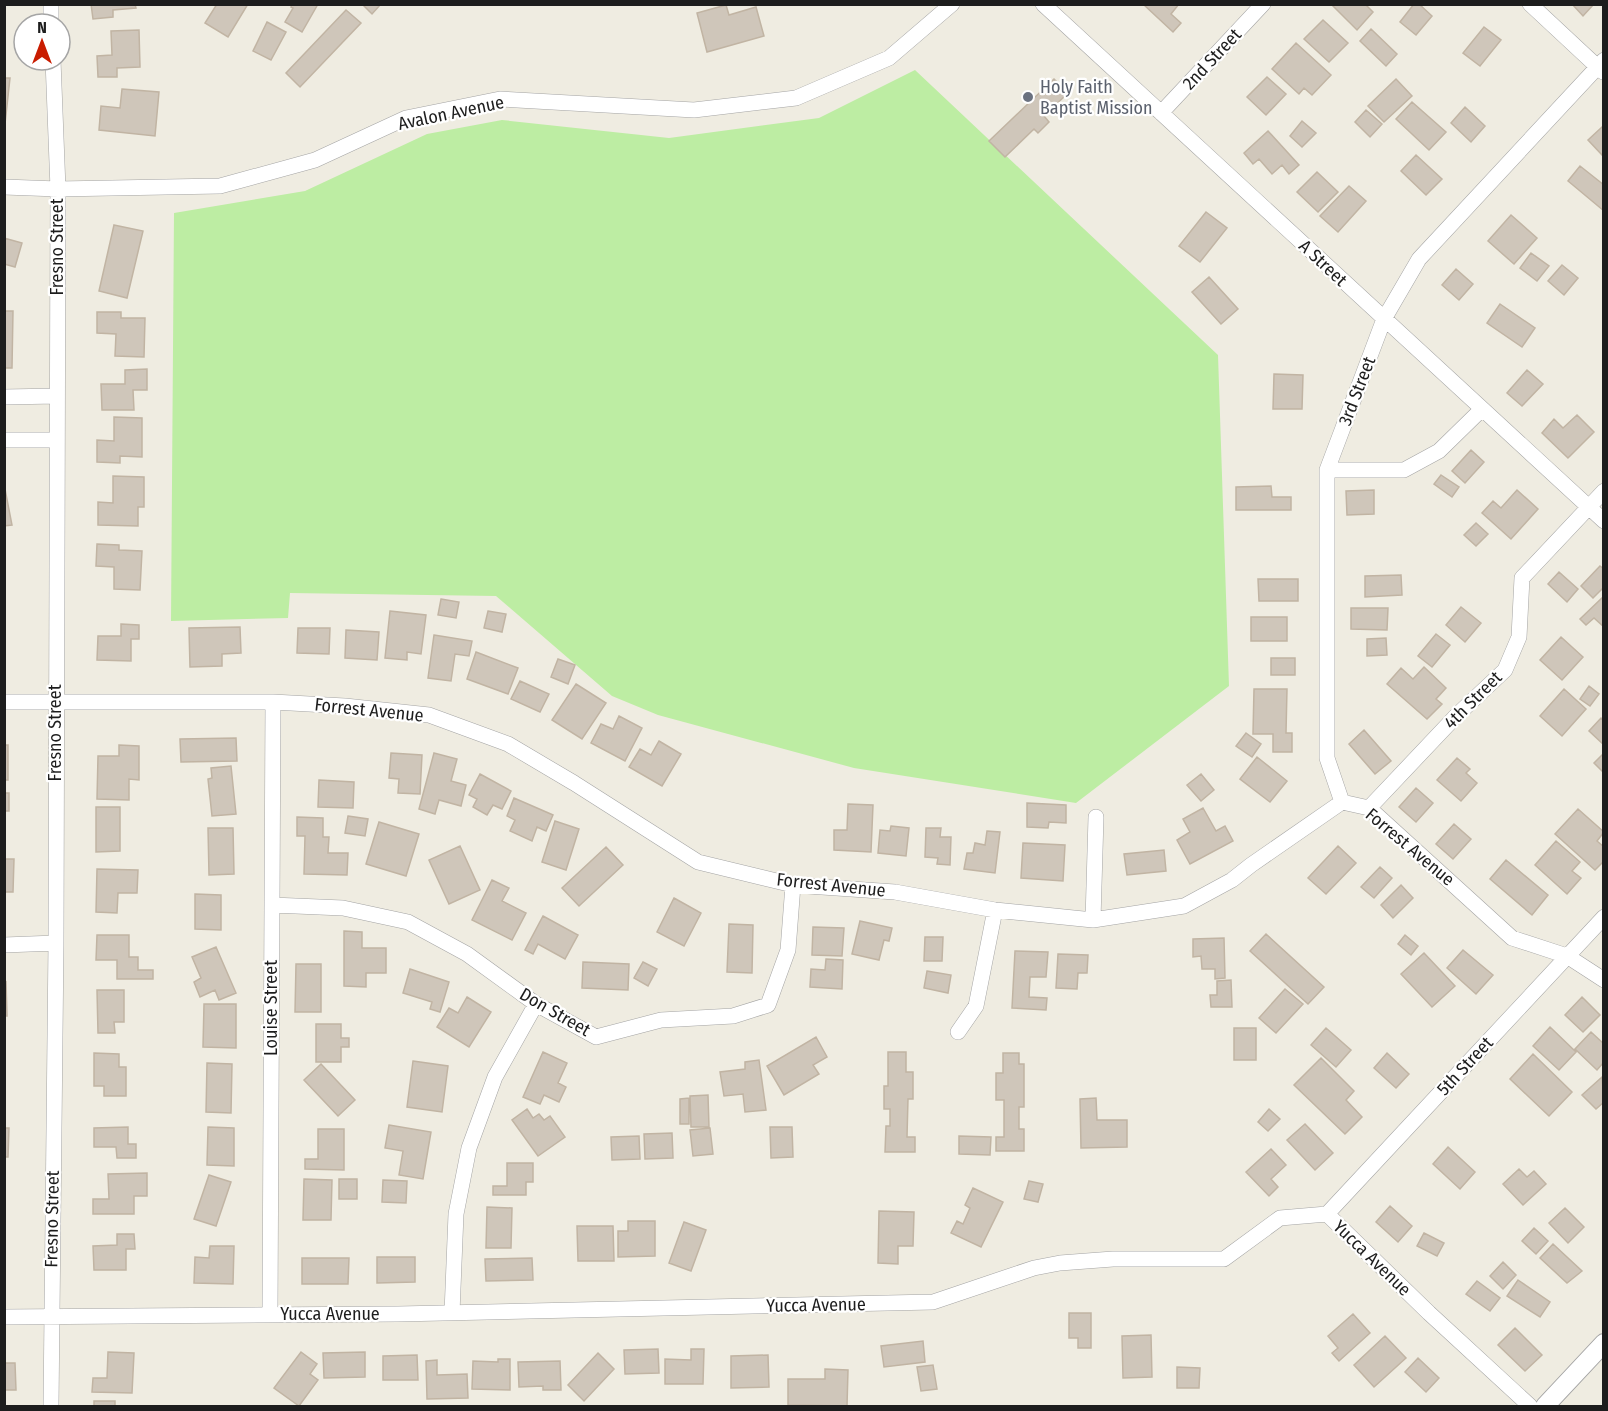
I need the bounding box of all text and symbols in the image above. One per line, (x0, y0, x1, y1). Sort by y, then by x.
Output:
north arrow (12, 12, 72, 72)
text: N (37, 18, 47, 37)
street label: 2nd Street (1178, 24, 1246, 94)
place label: Holy Faith Baptist Mission (1040, 76, 1152, 119)
marker: Holy Faith Baptist Mission (1021, 90, 1035, 104)
street label: Avalon Avenue (396, 91, 506, 135)
street label: Fresno Street (46, 198, 68, 296)
street label: A Street (1294, 235, 1352, 291)
street label: 3rd Street (1334, 353, 1380, 429)
street label: 4th Street (1440, 666, 1507, 733)
street label: Fresno Street (44, 684, 66, 782)
street label: Forrest Avenue (313, 693, 425, 727)
street label: Forrest Avenue (1361, 803, 1459, 891)
street label: Forrest Avenue (775, 868, 887, 902)
street label: Louise Street (260, 960, 282, 1056)
street label: Don Street (516, 983, 594, 1041)
street label: 5th Street (1432, 1032, 1498, 1100)
street label: Fresno Street (40, 1170, 64, 1268)
street label: Yucca Avenue (1329, 1216, 1416, 1301)
street label: Yucca Avenue (766, 1293, 866, 1317)
street label: Yucca Avenue (280, 1303, 380, 1325)

